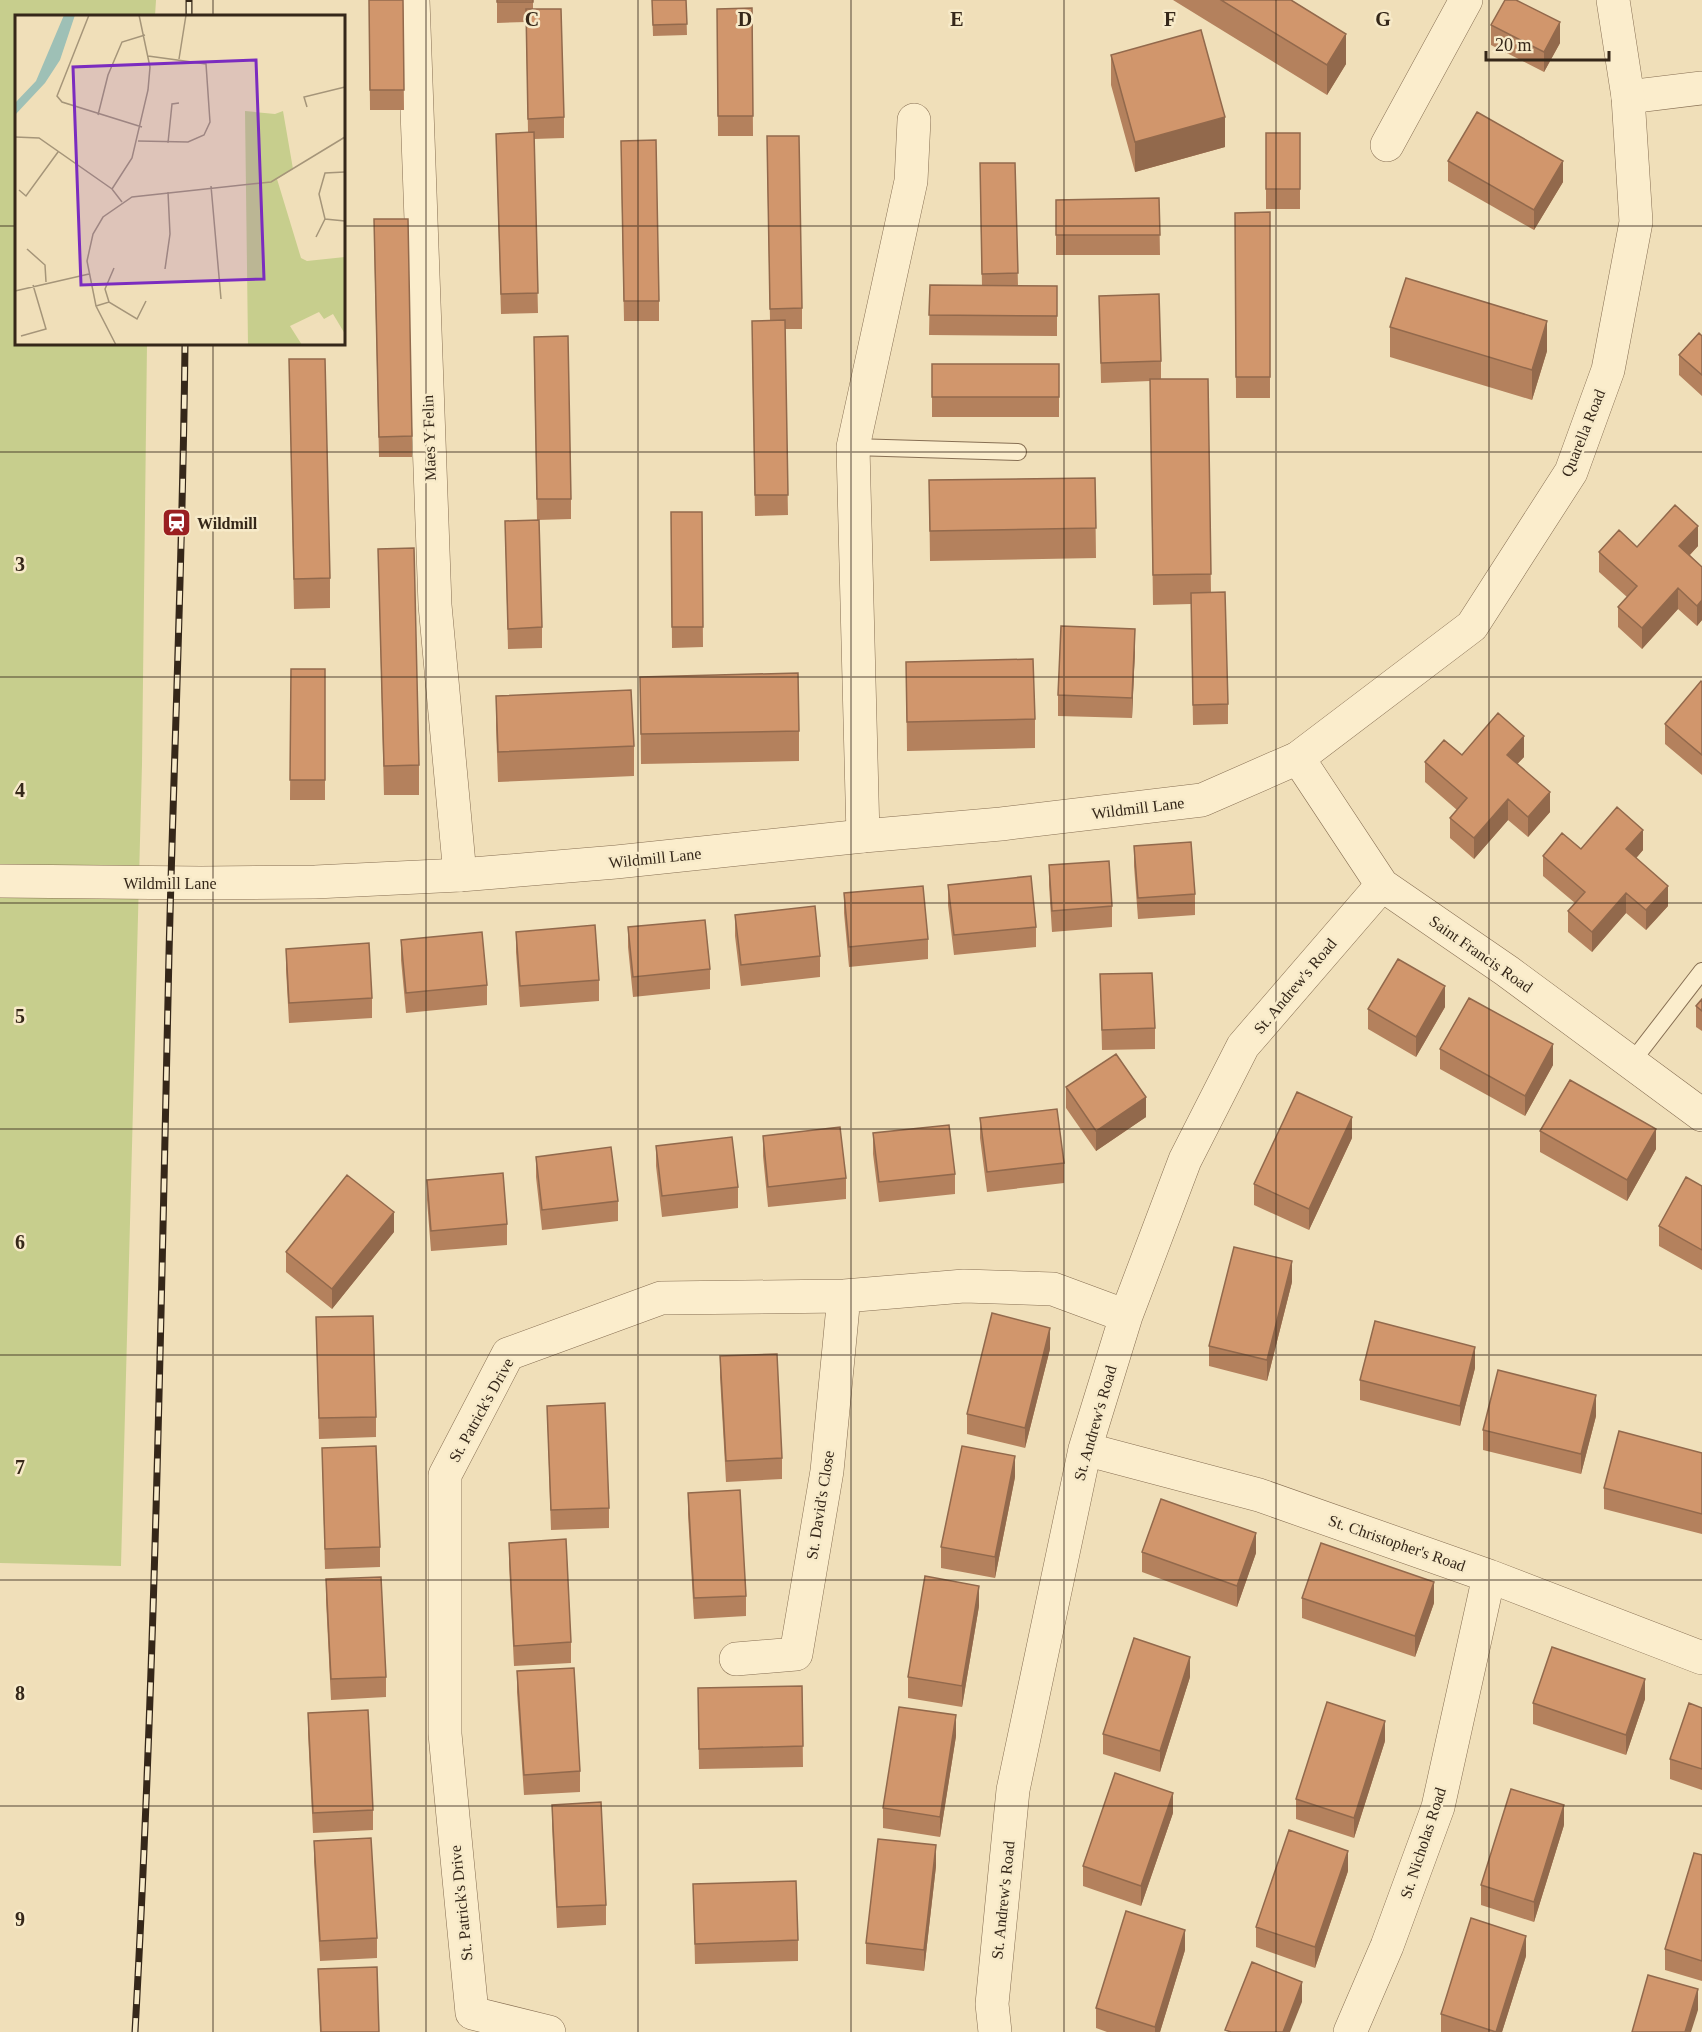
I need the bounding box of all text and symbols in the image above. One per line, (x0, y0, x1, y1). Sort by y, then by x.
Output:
text: C (525, 8, 539, 30)
text: D (738, 8, 752, 30)
text: E (950, 8, 964, 30)
text: F (1164, 8, 1176, 30)
text: G (1375, 8, 1391, 30)
inset map (15, 15, 345, 345)
scale bar (1486, 24, 1609, 62)
text: 20 m (1495, 35, 1532, 55)
street label: Quarella Road (1558, 387, 1608, 479)
street label: Maes Y Felin (419, 395, 439, 481)
station icon: Wildmill (160, 507, 192, 539)
place label: Wildmill (197, 515, 258, 532)
text: 3 (15, 553, 25, 575)
text: 4 (15, 779, 25, 801)
street label: Wildmill Lane (1091, 794, 1185, 822)
street label: Wildmill Lane (608, 845, 702, 871)
street label: Wildmill Lane (123, 875, 217, 892)
street label: Saint Francis Road (1426, 912, 1536, 996)
street label: St. Andrew's Road (1250, 935, 1340, 1037)
text: 5 (15, 1005, 25, 1027)
text: 6 (15, 1231, 25, 1253)
street label: St. Patrick's Drive (445, 1355, 517, 1465)
street label: St. Andrew's Road (1070, 1364, 1120, 1482)
street label: St. David's Close (803, 1449, 837, 1561)
text: 7 (15, 1456, 25, 1478)
street label: St. Christopher's Road (1326, 1512, 1468, 1575)
text: 8 (15, 1682, 25, 1704)
street label: St. Nicholas Road (1397, 1785, 1449, 1901)
street label: St. Andrew's Road (988, 1840, 1018, 1960)
street label: St. Patrick's Drive (446, 1844, 476, 1962)
text: 9 (15, 1908, 25, 1930)

